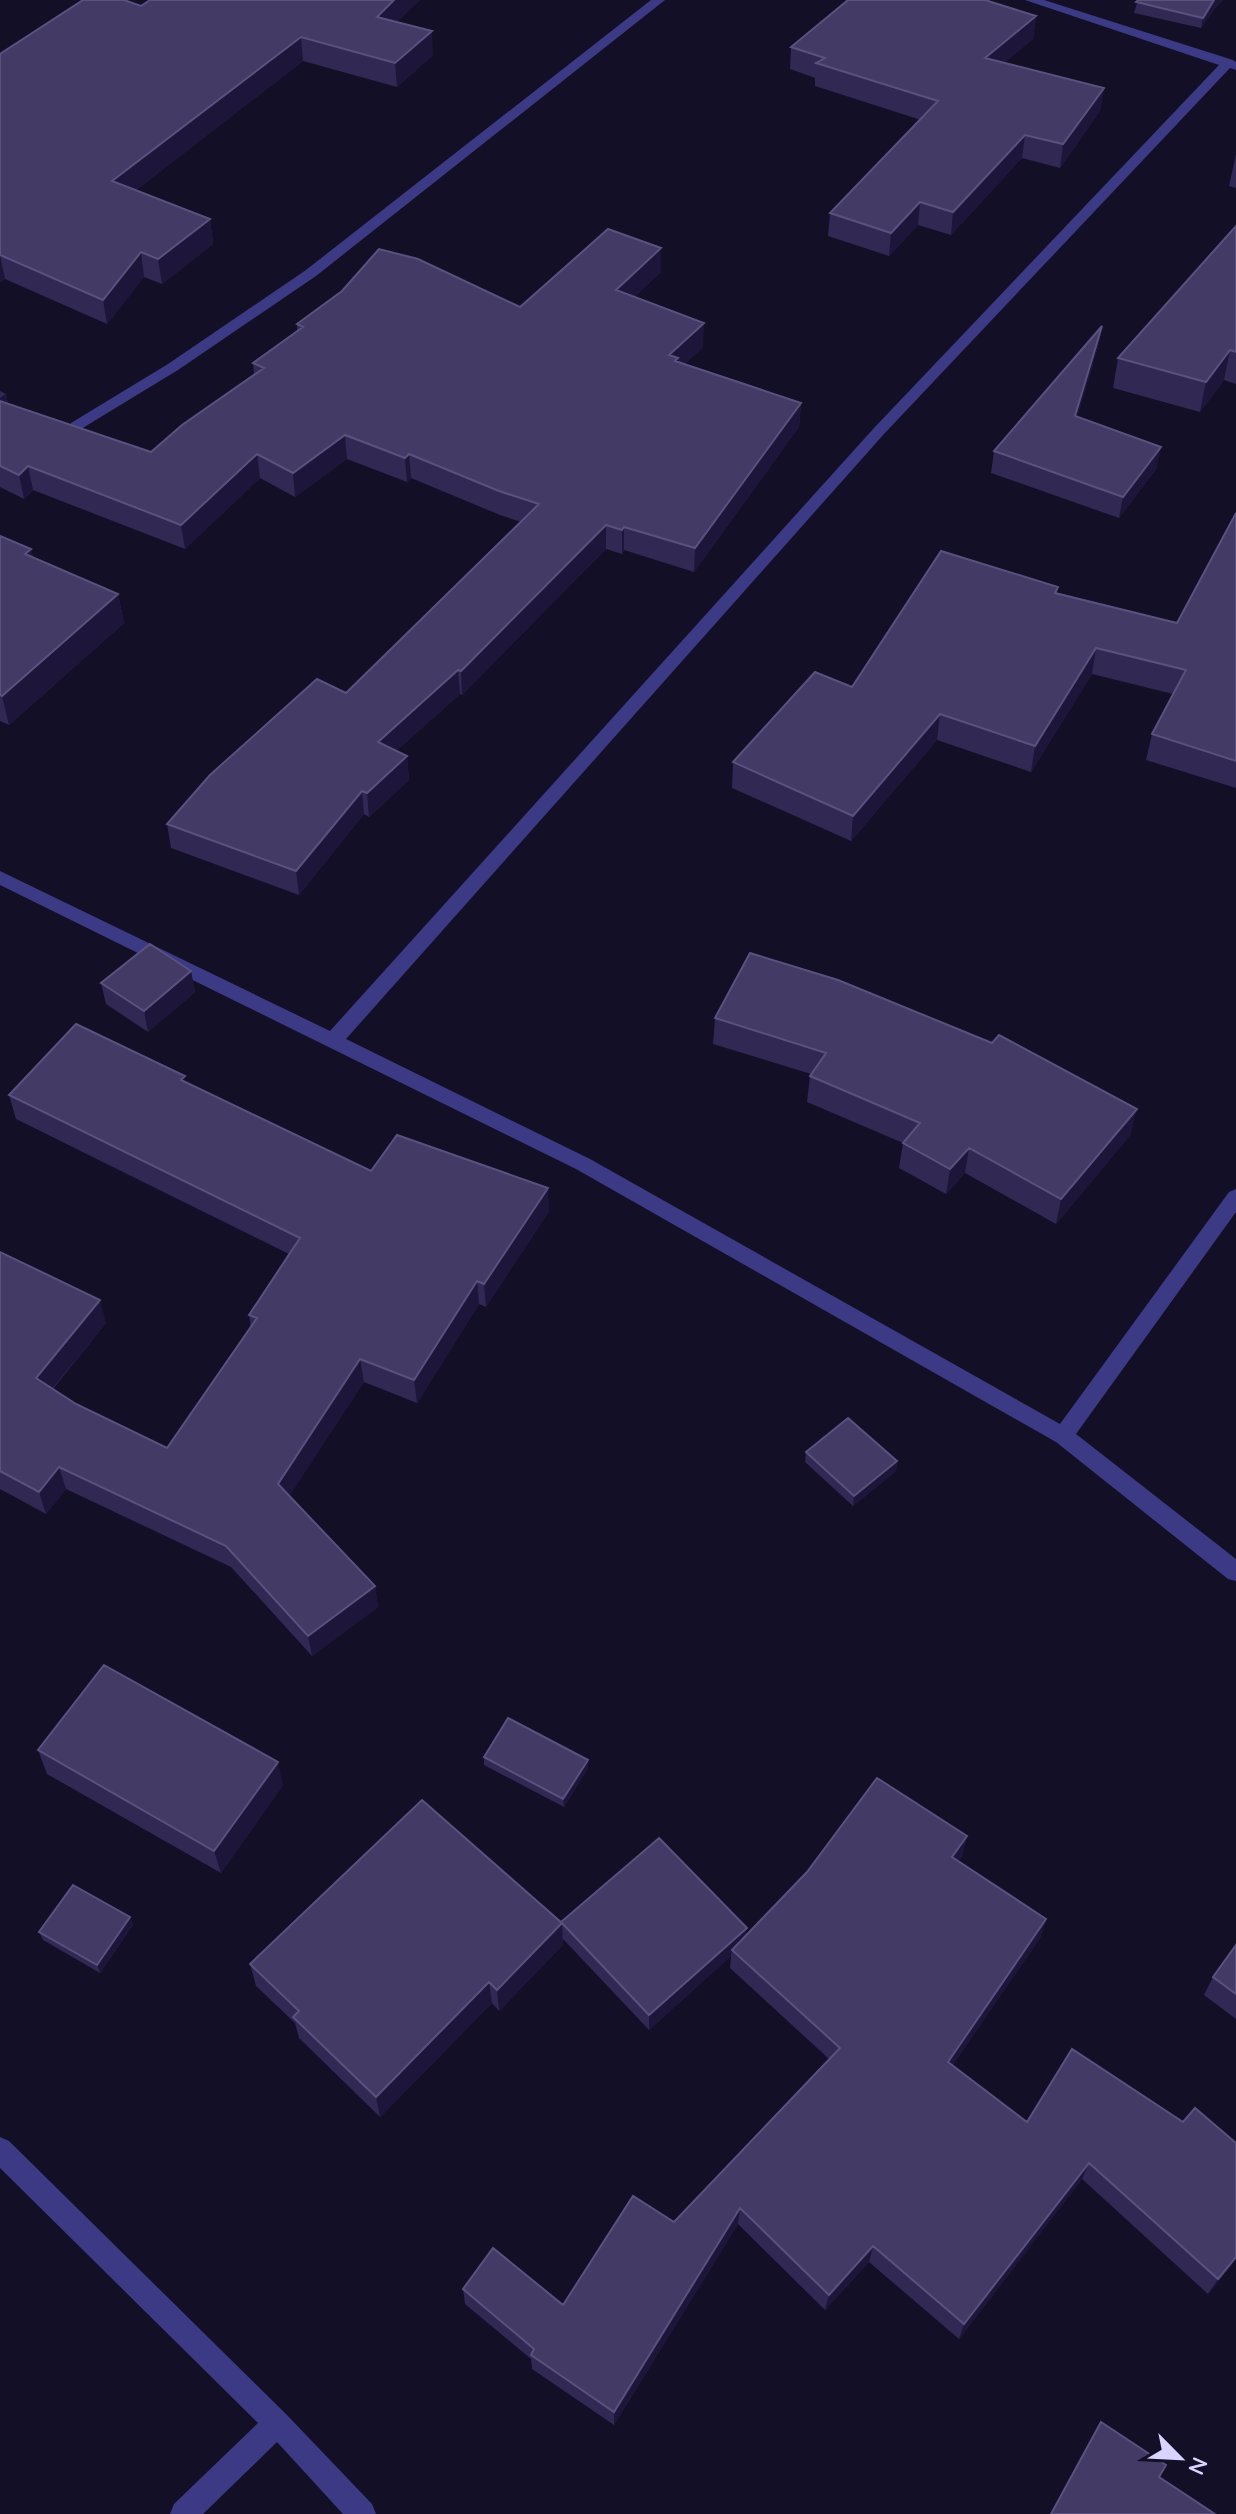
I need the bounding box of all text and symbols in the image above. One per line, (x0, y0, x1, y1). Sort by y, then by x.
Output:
north arrow (1140, 2418, 1220, 2498)
text: N (1182, 2453, 1214, 2479)

